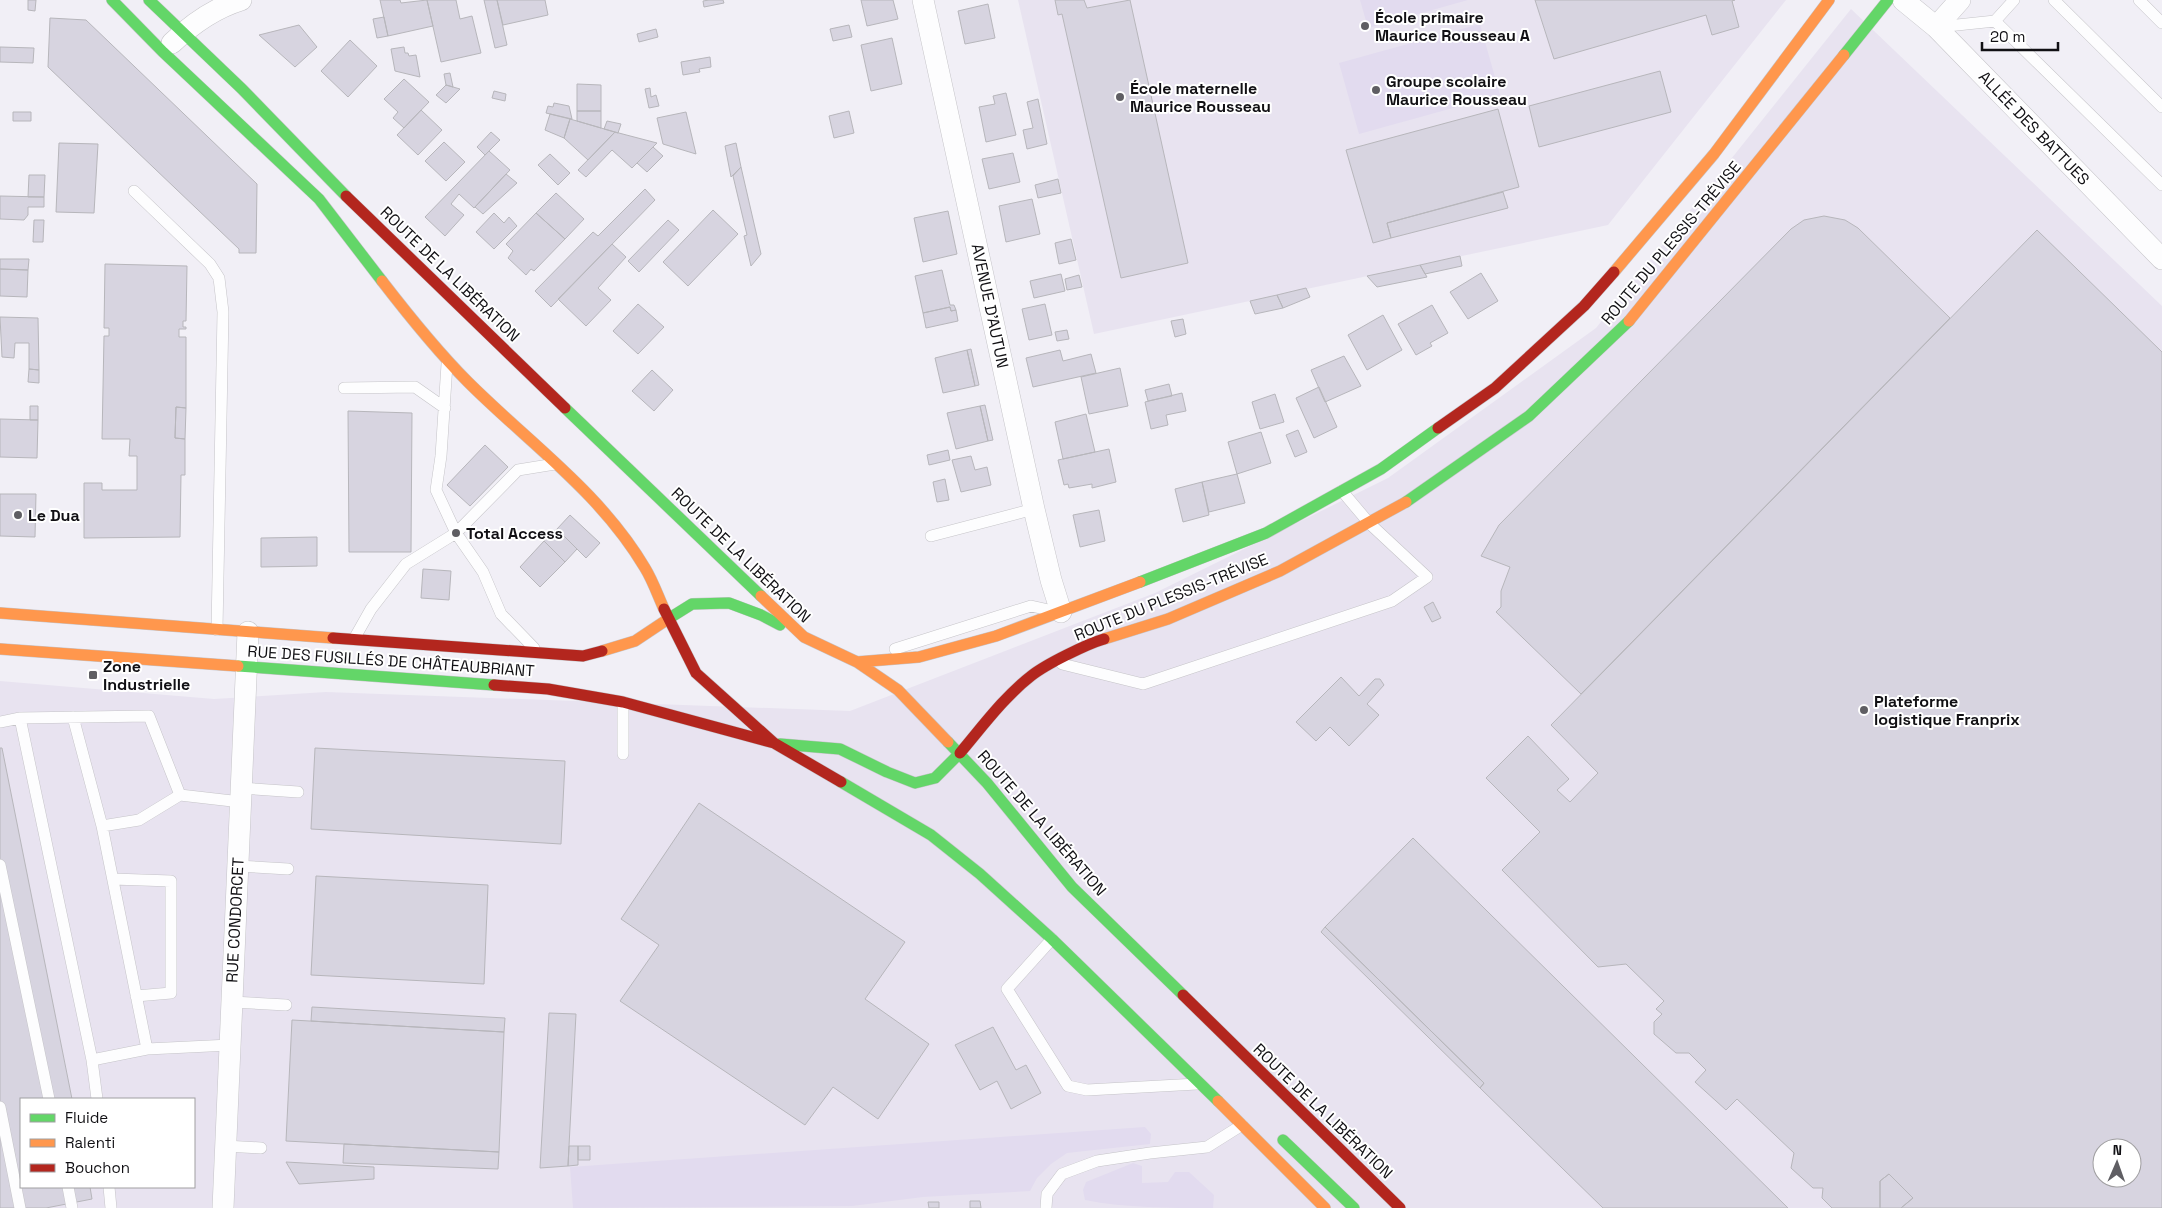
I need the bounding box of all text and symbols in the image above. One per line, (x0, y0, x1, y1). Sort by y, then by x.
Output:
place label: École primaire Maurice Rousseau A (1375, 7, 1530, 46)
marker: École primaire Maurice Rousseau A (1359, 20, 1371, 32)
scale bar (1982, 20, 2058, 52)
text: 20 m (1990, 27, 2025, 46)
street label: ALLÉE DES BATTUES (1974, 66, 2094, 190)
place label: Groupe scolaire Maurice Rousseau (1386, 71, 1527, 110)
place label: École maternelle Maurice Rousseau (1130, 78, 1271, 117)
marker: Groupe scolaire Maurice Rousseau (1370, 84, 1382, 96)
marker: École maternelle Maurice Rousseau (1114, 91, 1126, 103)
street label: ROUTE DU PLESSIS-TRÉVISE (1596, 157, 1746, 329)
street label: ROUTE DE LA LIBÉRATION (376, 202, 524, 346)
street label: AVENUE D'AUTUN (967, 242, 1013, 370)
street label: ROUTE DE LA LIBÉRATION (667, 483, 815, 627)
place label: Le Dua (28, 505, 80, 526)
marker: Le Dua (12, 509, 24, 521)
place label: Total Access (466, 523, 563, 544)
marker: Total Access (450, 527, 462, 539)
street label: ROUTE DU PLESSIS-TRÉVISE (1071, 548, 1271, 646)
street label: RUE DES FUSILLÉS DE CHÂTEAUBRIANT (247, 640, 535, 682)
place label: Zone Industrielle (103, 656, 190, 695)
marker: Zone Industrielle (87, 669, 99, 681)
place label: Plateforme logistique Franprix (1874, 691, 2020, 730)
marker: Plateforme logistique Franprix (1858, 704, 1870, 716)
street label: ROUTE DE LA LIBÉRATION (973, 746, 1111, 900)
street label: RUE CONDORCET (221, 857, 249, 983)
street label: ROUTE DE LA LIBÉRATION (1249, 1039, 1397, 1183)
legend (20, 1098, 195, 1188)
text: Fluide (65, 1108, 108, 1127)
text: Ralenti (65, 1133, 115, 1152)
north arrow (2092, 1138, 2142, 1188)
text: N (2112, 1141, 2122, 1159)
text: Bouchon (65, 1158, 130, 1177)

